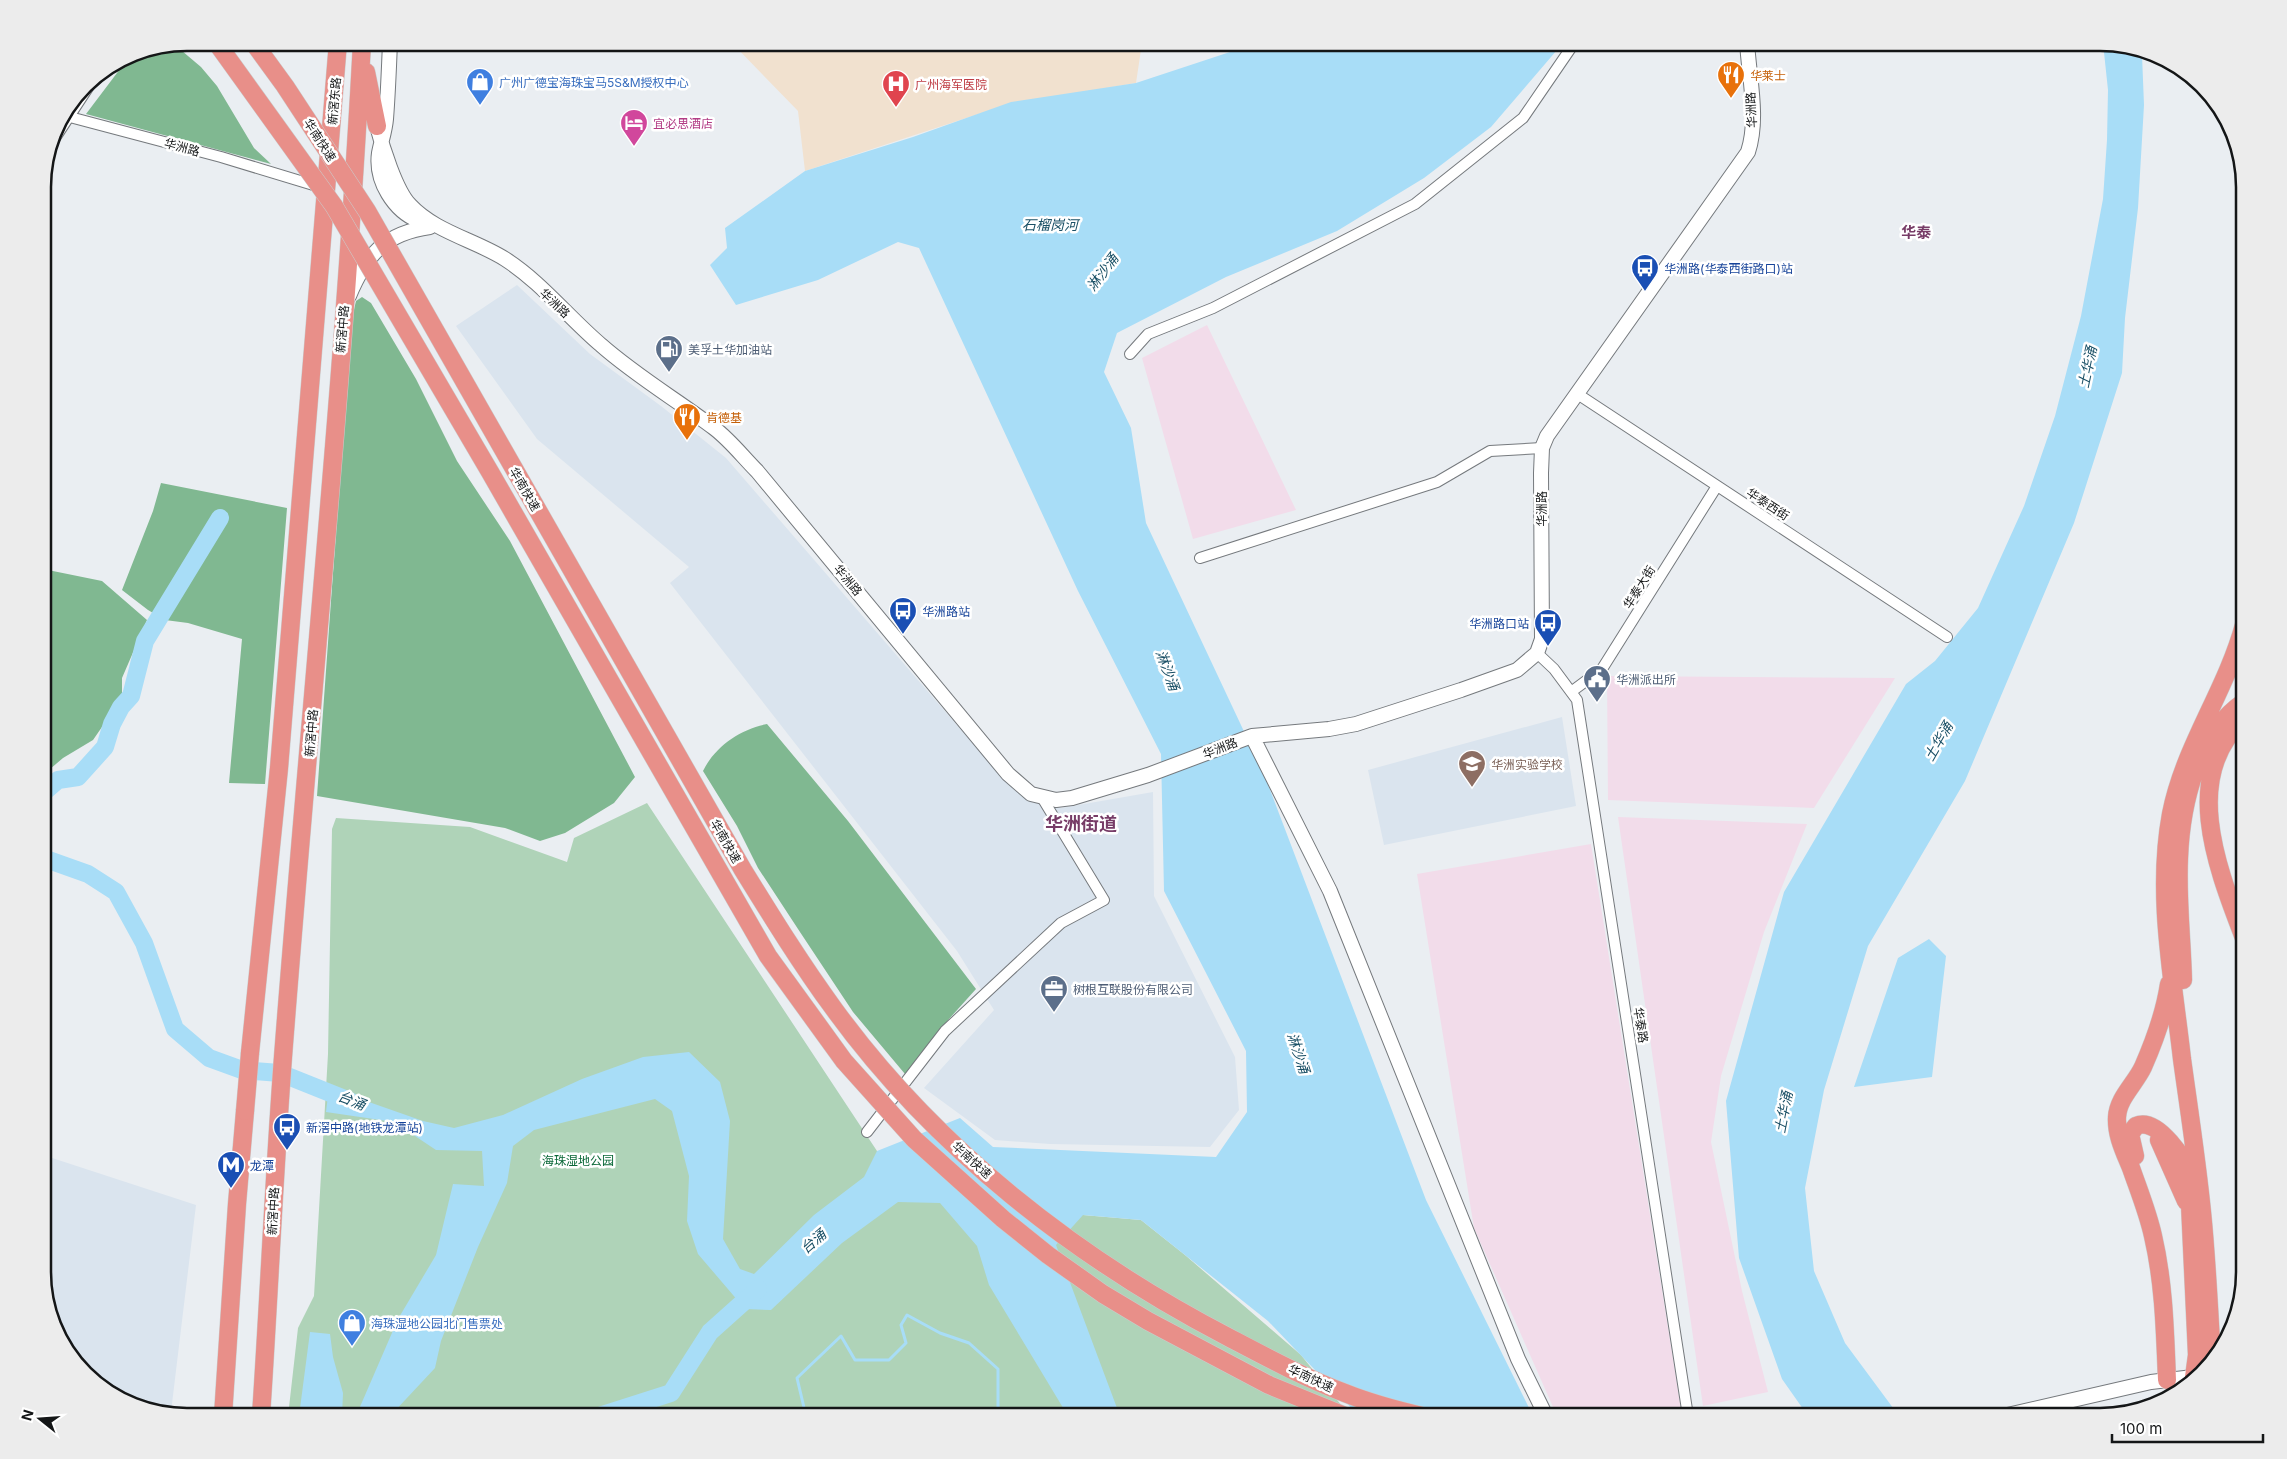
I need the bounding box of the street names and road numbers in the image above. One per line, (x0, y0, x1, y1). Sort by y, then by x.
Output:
street label: 新滘东路 (324, 76, 344, 126)
street label: 华洲路 (1743, 92, 1759, 128)
street label: 华南快速 (301, 116, 339, 164)
street label: 华洲路 (163, 135, 201, 159)
street label: 华洲路 (537, 285, 573, 321)
street label: 新滘中路 (332, 304, 352, 354)
street label: 华南快速 (507, 464, 543, 514)
street label: 华泰西街 (1744, 485, 1792, 523)
street label: 华洲路 (1534, 491, 1549, 527)
street label: 华洲路 (831, 561, 865, 599)
street label: 华泰大街 (1620, 563, 1658, 611)
street label: 新滘中路 (301, 708, 321, 758)
street label: 华洲路 (1201, 735, 1239, 761)
street label: 华南快速 (708, 816, 744, 866)
street label: 华泰路 (1631, 1006, 1651, 1044)
street label: 华南快速 (949, 1138, 995, 1182)
street label: 新滘中路 (264, 1187, 282, 1235)
street label: 华南快速 (1286, 1361, 1336, 1395)

